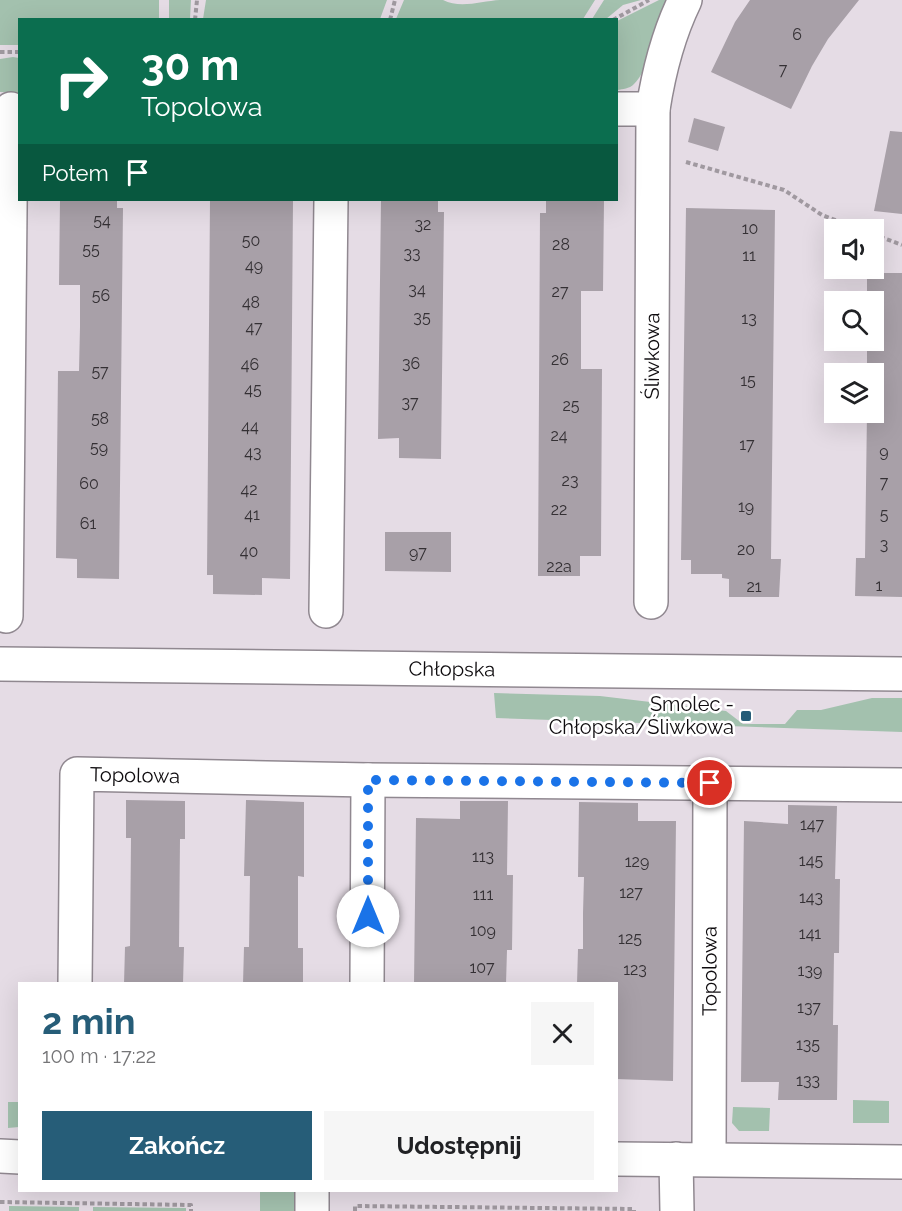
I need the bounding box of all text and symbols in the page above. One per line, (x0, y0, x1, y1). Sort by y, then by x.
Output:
house number: 6 (792, 25, 802, 44)
text: 30 m (141, 41, 239, 90)
icon: right (42, 42, 120, 120)
house number: 7 (779, 60, 788, 79)
text: Topolowa (141, 91, 262, 122)
icon: arrive (121, 156, 154, 189)
text: Potem (42, 160, 109, 186)
house number: 54 (93, 211, 111, 230)
house number: 32 (415, 215, 431, 234)
house number: 10 (742, 219, 758, 238)
map controls (824, 219, 884, 423)
button: sound (824, 219, 884, 279)
house number: 50 (242, 231, 260, 250)
house number: 28 (552, 235, 570, 254)
house number: 55 (82, 240, 100, 259)
house number: 33 (403, 244, 421, 263)
house number: 11 (742, 246, 756, 265)
house number: 49 (245, 256, 263, 275)
house number: 34 (408, 280, 426, 299)
house number: 27 (552, 282, 569, 301)
house number: 56 (92, 286, 110, 305)
button: search (824, 291, 884, 351)
house number: 48 (242, 293, 260, 312)
house number: 35 (413, 308, 431, 327)
house number: 13 (741, 309, 757, 328)
street label: Śliwkowa (639, 313, 664, 399)
house number: 47 (245, 318, 263, 337)
house number: 26 (551, 350, 569, 369)
house number: 36 (402, 354, 420, 373)
house number: 46 (241, 355, 259, 374)
house number: 57 (91, 362, 109, 381)
button: layers (824, 363, 884, 423)
house number: 15 (740, 371, 756, 390)
house number: 45 (244, 380, 262, 399)
house number: 37 (401, 393, 419, 412)
house number: 25 (562, 396, 580, 415)
house number: 58 (91, 409, 109, 428)
house number: 44 (241, 417, 259, 436)
house number: 24 (550, 426, 568, 445)
house number: 17 (739, 435, 755, 454)
house number: 59 (90, 438, 108, 457)
house number: 9 (879, 442, 889, 461)
house number: 43 (244, 443, 262, 462)
house number: 23 (562, 471, 578, 490)
house number: 7 (880, 473, 889, 492)
house number: 60 (79, 474, 99, 493)
house number: 42 (240, 480, 258, 499)
house number: 19 (738, 497, 754, 516)
house number: 22 (551, 500, 567, 519)
house number: 41 (244, 505, 260, 524)
house number: 5 (880, 505, 889, 524)
house number: 61 (80, 514, 96, 533)
house number: 3 (880, 535, 888, 554)
house number: 20 (737, 540, 755, 559)
house number: 40 (240, 542, 258, 561)
house number: 97 (409, 543, 427, 562)
house number: 22a (546, 557, 572, 576)
house number: 1 (876, 576, 883, 595)
house number: 21 (746, 577, 762, 596)
street label: Chłopska (409, 657, 495, 681)
place label: Smolec - Chłopska/Śliwkowa (549, 692, 734, 739)
marker: Smolec - Chłopska/Śliwkowa (739, 709, 753, 723)
pin (684, 757, 735, 808)
street label: Topolowa (90, 762, 180, 788)
icon: arrive (693, 766, 726, 799)
house number: 147 (800, 815, 824, 834)
house number: 113 (472, 847, 494, 866)
house number: 145 (799, 851, 823, 870)
house number: 129 (625, 852, 649, 871)
house number: 127 (619, 883, 643, 902)
position arrow (336, 884, 400, 948)
house number: 111 (473, 885, 493, 904)
house number: 143 (799, 888, 823, 907)
house number: 109 (470, 921, 496, 940)
house number: 141 (799, 924, 821, 943)
street label: Topolowa (697, 926, 722, 1016)
house number: 125 (618, 929, 642, 948)
house number: 107 (469, 958, 495, 977)
house number: 123 (623, 960, 647, 979)
house number: 139 (798, 961, 822, 980)
house number: 137 (797, 998, 821, 1017)
text: 2 min (42, 1000, 135, 1042)
button: close (531, 1002, 594, 1065)
house number: 135 (796, 1035, 820, 1054)
text: 100 m · 17:22 (42, 1044, 156, 1068)
house number: 133 (796, 1071, 820, 1090)
button: Zakończ (42, 1111, 312, 1180)
button: Udostępnij (324, 1111, 594, 1180)

